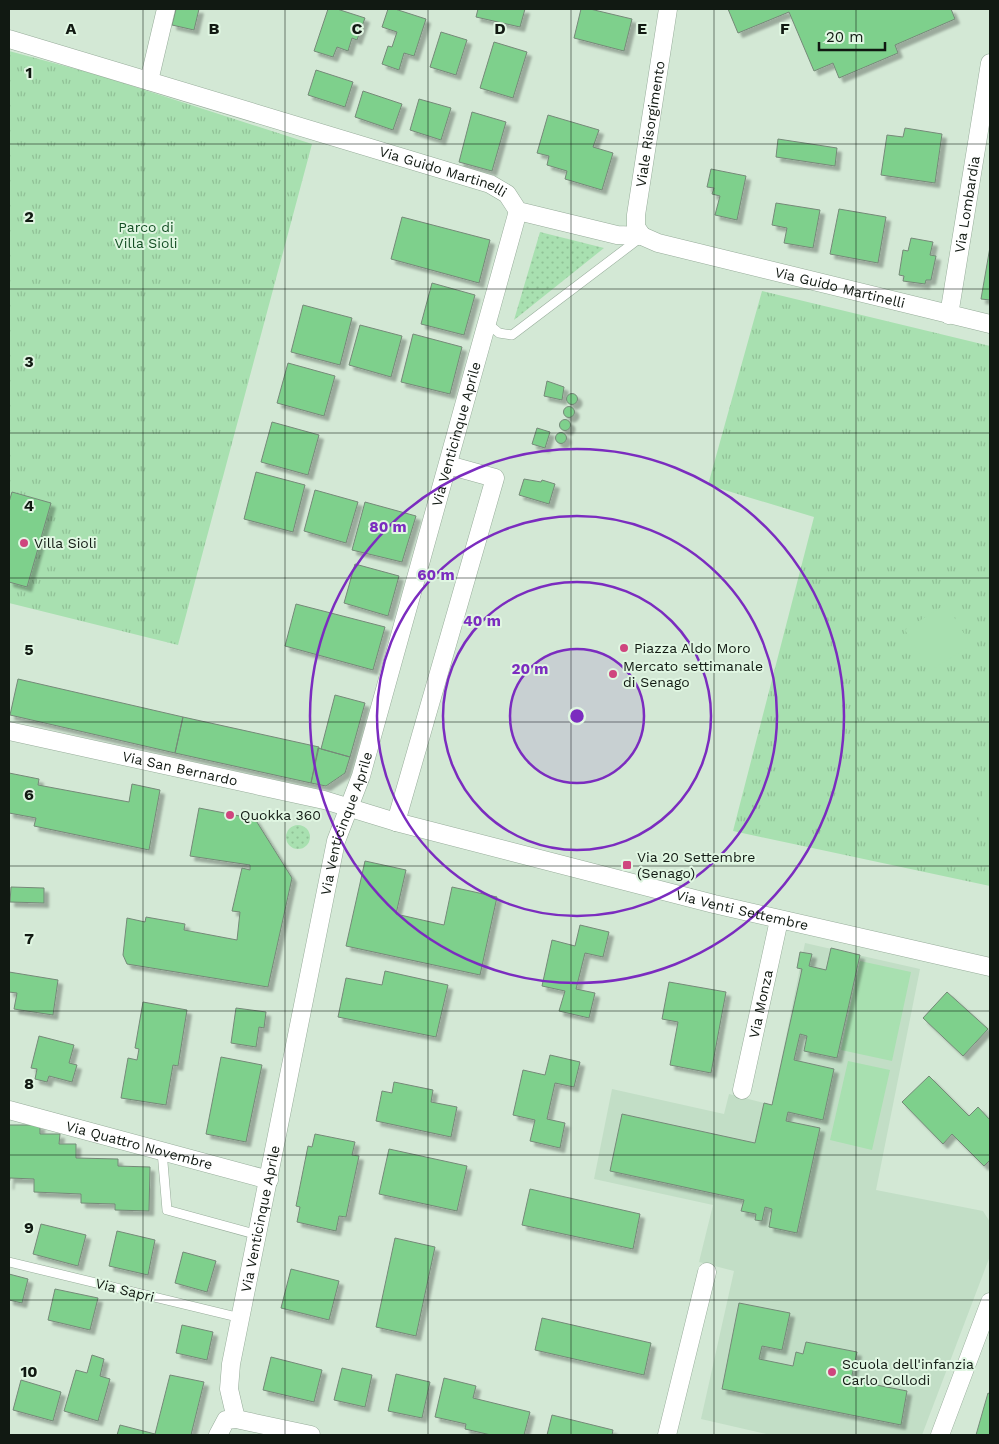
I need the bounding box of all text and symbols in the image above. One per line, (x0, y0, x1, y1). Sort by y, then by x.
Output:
text: A (66, 19, 77, 38)
text: B (209, 19, 220, 38)
text: C (352, 19, 363, 38)
text: D (494, 19, 506, 38)
text: E (637, 19, 647, 38)
text: F (780, 19, 790, 38)
scale bar (819, 20, 885, 52)
text: 20 m (826, 28, 864, 46)
street label: Viale Risorgimento (632, 60, 668, 188)
text: 1 (26, 63, 32, 82)
street label: Via Guido Martinelli (377, 143, 510, 200)
street label: Via Lombardia (951, 155, 983, 254)
text: 2 (24, 207, 34, 226)
park label: Parco di Villa Sioli (115, 219, 177, 251)
street label: Via Guido Martinelli (773, 264, 907, 311)
text: 3 (24, 352, 34, 371)
street label: Via Venticinque Aprile (428, 360, 484, 508)
text: 4 (24, 496, 34, 515)
text: 80 m (369, 518, 407, 536)
place label: Villa Sioli (34, 535, 97, 551)
marker: Villa Sioli (18, 537, 30, 549)
text: 60 m (417, 566, 455, 584)
text: 40 m (463, 612, 501, 630)
text: 5 (24, 640, 34, 659)
place label: Piazza Aldo Moro (634, 640, 751, 656)
marker: Piazza Aldo Moro (618, 642, 630, 654)
place label: Mercato settimanale di Senago (623, 658, 763, 690)
text: 20 m (511, 660, 549, 678)
marker: Mercato settimanale di Senago (607, 668, 619, 680)
centre of rings (568, 707, 586, 725)
street label: Via San Bernardo (121, 748, 239, 789)
street label: Via Venticinque Aprile (317, 750, 375, 896)
text: 6 (24, 785, 34, 804)
place label: Quokka 360 (240, 807, 321, 823)
marker: Quokka 360 (224, 809, 236, 821)
place label: Via 20 Settembre (Senago) (637, 849, 755, 881)
marker: Via 20 Settembre (Senago) (621, 859, 633, 871)
street label: Via Venti Settembre (674, 887, 810, 933)
text: 7 (24, 929, 34, 948)
street label: Via Monza (746, 968, 776, 1040)
text: 8 (24, 1074, 34, 1093)
street label: Via Quattro Novembre (64, 1118, 214, 1172)
street label: Via Venticinque Aprile (238, 1144, 283, 1294)
text: 9 (24, 1218, 34, 1237)
street label: Via Sapri (94, 1275, 156, 1305)
place label: Scuola dell'infanzia Carlo Collodi (842, 1356, 974, 1388)
text: 10 (20, 1362, 38, 1381)
marker: Scuola dell'infanzia Carlo Collodi (826, 1366, 838, 1378)

